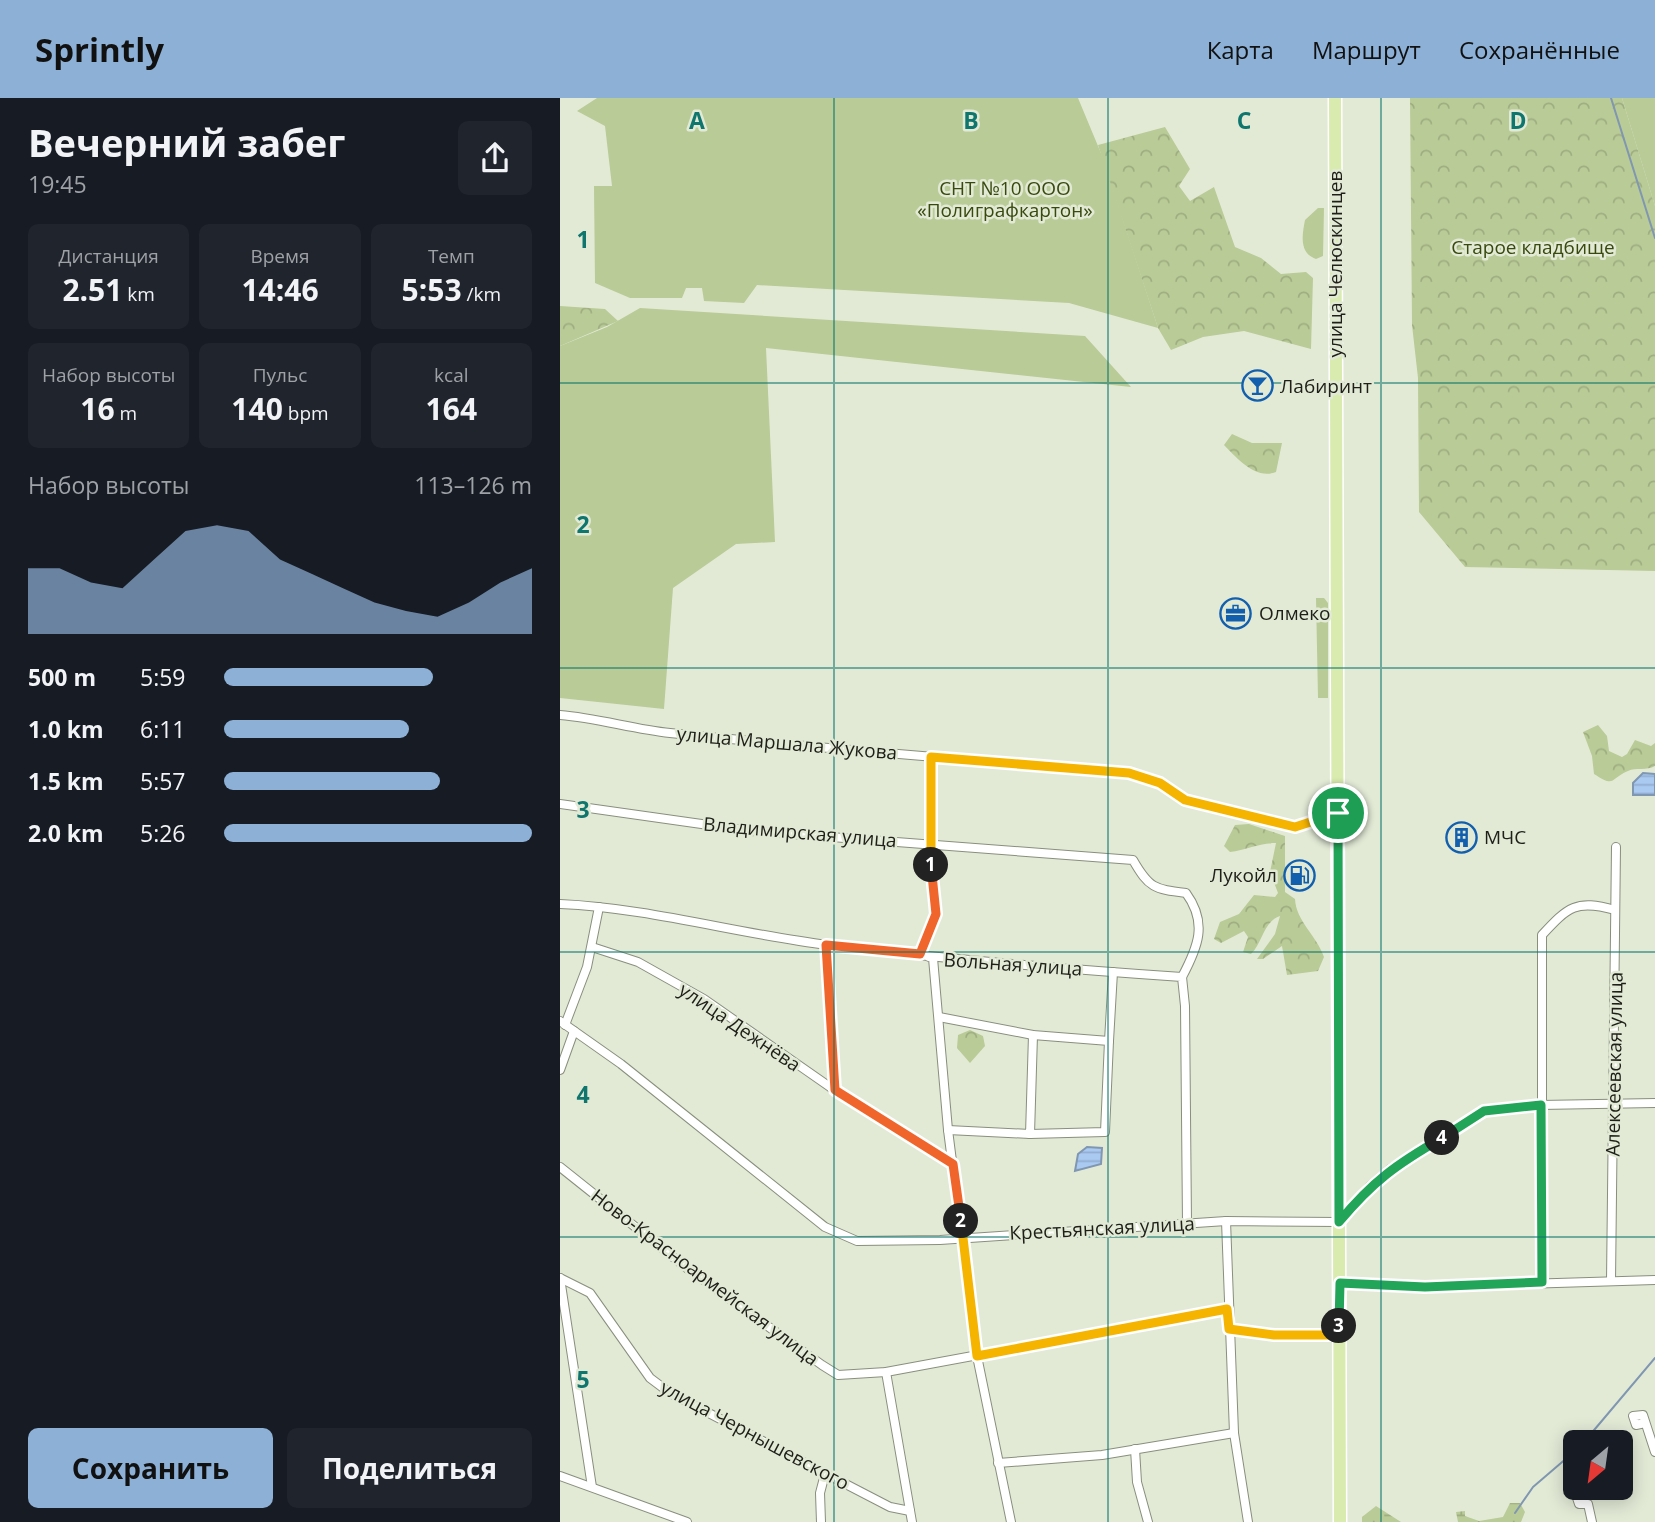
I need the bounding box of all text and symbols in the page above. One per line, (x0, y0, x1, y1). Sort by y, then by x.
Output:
text: Sprintly (35, 27, 164, 72)
text: Карта (1207, 33, 1274, 66)
text: Маршрут (1312, 33, 1421, 66)
text: Сохранённые (1459, 33, 1620, 66)
text: A (689, 104, 705, 136)
text: B (963, 104, 979, 136)
text: C (1237, 104, 1251, 136)
text: D (1509, 104, 1527, 136)
text: Вечерний забег (28, 116, 345, 168)
button: share (458, 121, 532, 195)
text: 19:45 (28, 168, 87, 200)
street label: улица Челюскинцев (1322, 171, 1348, 357)
park label: СНТ №10 ООО «Полиграфкартон» (917, 175, 1093, 223)
text: 1 (576, 223, 590, 255)
park label: Старое кладбище (1451, 234, 1615, 260)
text: Дистанция (59, 243, 159, 269)
text: Время (250, 243, 310, 269)
text: Темп (428, 243, 475, 269)
text: 2.51 (62, 269, 122, 310)
text: 14:46 (241, 269, 319, 310)
text: 5:53 (402, 269, 462, 310)
text: km (122, 281, 155, 307)
text: /km (462, 281, 501, 307)
text: Набор высоты (42, 362, 175, 388)
text: Пульс (253, 362, 307, 388)
text: kcal (434, 362, 469, 388)
bar icon: Лабиринт (1240, 369, 1274, 403)
place label: Лабиринт (1280, 373, 1372, 399)
text: 16 (80, 388, 115, 429)
text: 140 (231, 388, 283, 429)
text: 164 (426, 388, 477, 429)
text: m (115, 400, 137, 426)
text: bpm (283, 400, 329, 426)
text: Набор высоты (28, 469, 190, 501)
text: 113–126 m (414, 469, 532, 501)
text: 2 (576, 508, 590, 540)
office icon: Олмеко (1219, 596, 1253, 630)
place label: Олмеко (1259, 600, 1331, 626)
text: 500 m (28, 661, 96, 693)
text: 5:59 (140, 661, 186, 693)
text: 1.0 km (28, 713, 104, 745)
text: 6:11 (140, 713, 186, 745)
street label: улица Маршала Жукова (676, 720, 898, 766)
text: 1.5 km (28, 765, 104, 797)
text: 5:57 (140, 765, 186, 797)
pin (1308, 783, 1368, 843)
text: 3 (576, 793, 590, 825)
icon: arrive (1319, 794, 1357, 832)
street label: Владимирская улица (702, 811, 898, 853)
text: 2.0 km (28, 817, 104, 849)
text: 5:26 (140, 817, 186, 849)
building icon: МЧС (1444, 820, 1478, 854)
place label: МЧС (1484, 824, 1526, 850)
pin: 1 (914, 848, 948, 882)
text: 1 (925, 851, 936, 877)
fuel station icon: Лукойл (1283, 858, 1317, 892)
place label: Лукойл (1210, 862, 1277, 888)
street label: Вольная улица (943, 946, 1083, 982)
street label: Алексеевская улица (1599, 971, 1629, 1157)
street label: улица Дежнёва (674, 977, 806, 1077)
text: 4 (576, 1078, 590, 1110)
pin: 4 (1424, 1121, 1460, 1156)
text: 4 (1436, 1124, 1447, 1150)
street label: Ново-Красноармейская улица (586, 1183, 824, 1371)
pin: 2 (944, 1204, 978, 1238)
text: 2 (955, 1207, 966, 1233)
street label: Крестьянская улица (1009, 1210, 1195, 1246)
pin: 3 (1322, 1308, 1356, 1344)
text: 3 (1333, 1312, 1344, 1338)
text: 5 (576, 1363, 590, 1395)
street label: улица Чернышевского (656, 1374, 854, 1496)
button: Сохранить (28, 1428, 273, 1508)
button: Поделиться (287, 1428, 532, 1508)
north arrow (1563, 1430, 1633, 1500)
map controls (1563, 1430, 1633, 1500)

